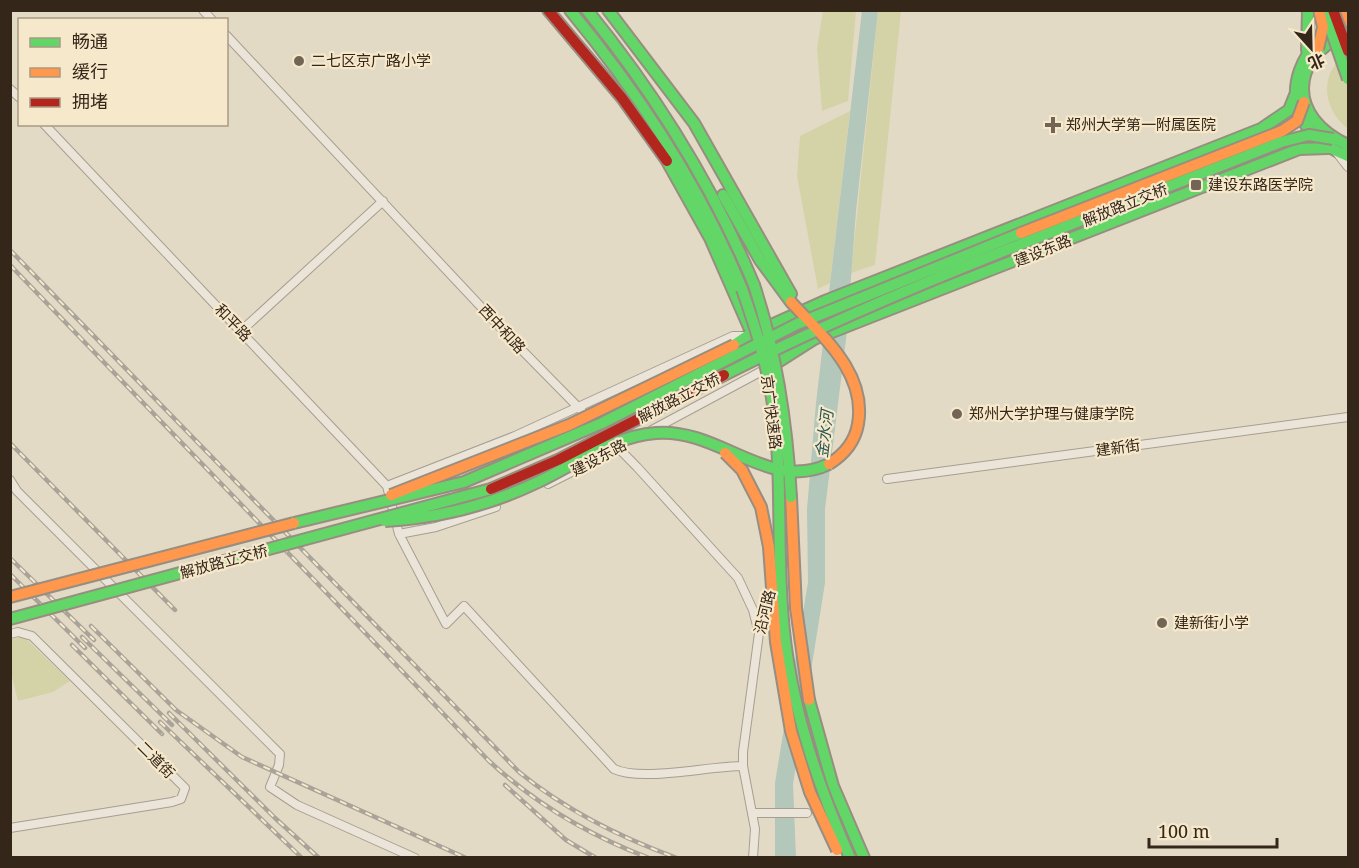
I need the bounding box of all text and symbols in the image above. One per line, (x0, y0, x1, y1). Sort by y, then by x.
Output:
legend (18, 18, 228, 126)
north arrow (1281, 18, 1341, 78)
text: 畅通 (72, 29, 108, 53)
text: 北 (1305, 49, 1328, 75)
place label: 二七区京广路小学 (311, 50, 431, 70)
marker: 二七区京广路小学 (292, 54, 306, 68)
text: 缓行 (72, 59, 108, 83)
text: 拥堵 (72, 89, 108, 113)
place label: 郑州大学第一附属医院 (1066, 114, 1216, 134)
marker: 郑州大学第一附属医院 (1044, 116, 1062, 134)
place label: 建设东路医学院 (1208, 174, 1313, 194)
street label: 解放路立交桥 (1079, 178, 1170, 230)
marker: 建设东路医学院 (1189, 178, 1203, 192)
street label: 建设东路 (1011, 230, 1074, 271)
street label: 和平路 (211, 299, 257, 345)
street label: 西中和路 (475, 300, 531, 357)
street label: 解放路立交桥 (634, 368, 723, 426)
street label: 京广快速路 (757, 373, 786, 450)
place label: 郑州大学护理与健康学院 (969, 403, 1134, 423)
water label: 金水河 (810, 406, 838, 459)
marker: 郑州大学护理与健康学院 (950, 407, 964, 421)
street label: 建设东路 (567, 434, 630, 480)
street label: 建新街 (1094, 434, 1142, 460)
street label: 解放路立交桥 (178, 540, 270, 582)
street label: 沿河路 (749, 587, 779, 636)
place label: 建新街小学 (1174, 612, 1249, 632)
marker: 建新街小学 (1155, 616, 1169, 630)
street label: 二道街 (134, 736, 180, 782)
scale bar (1149, 811, 1276, 849)
text: 100 m (1158, 819, 1210, 843)

